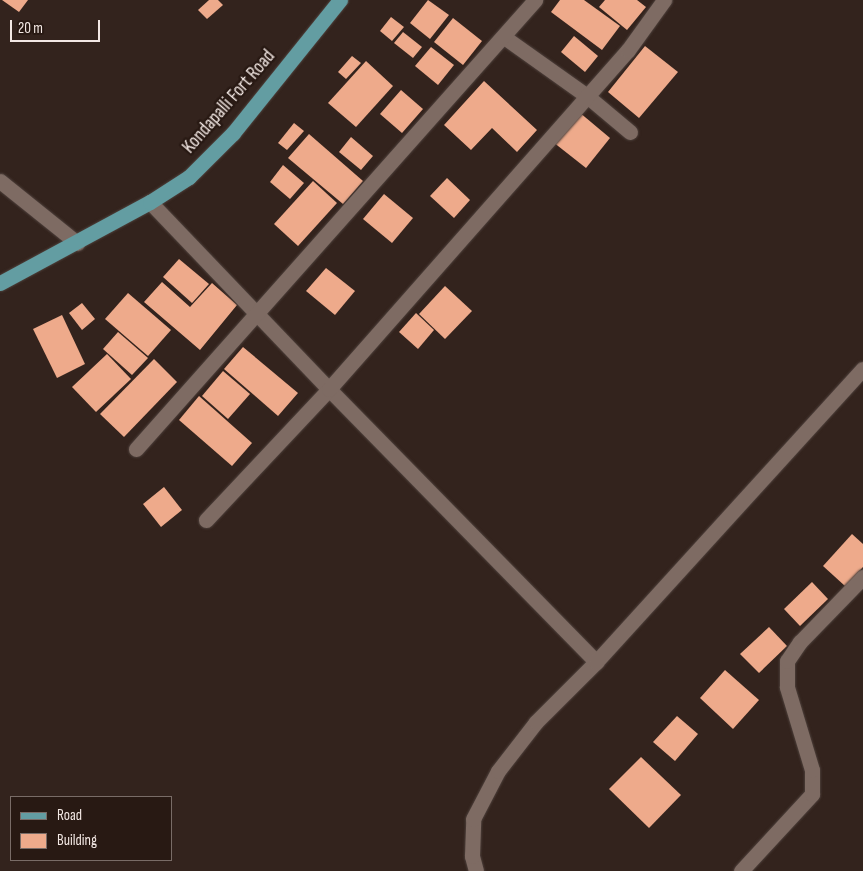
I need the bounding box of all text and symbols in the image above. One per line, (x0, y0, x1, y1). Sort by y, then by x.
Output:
scale bar (12, 10, 102, 42)
text: 20 m (18, 19, 43, 38)
street label: Kondapalli Fort Road (178, 46, 280, 158)
legend (10, 796, 172, 861)
text: Road (57, 806, 82, 825)
text: Building (57, 831, 97, 850)

